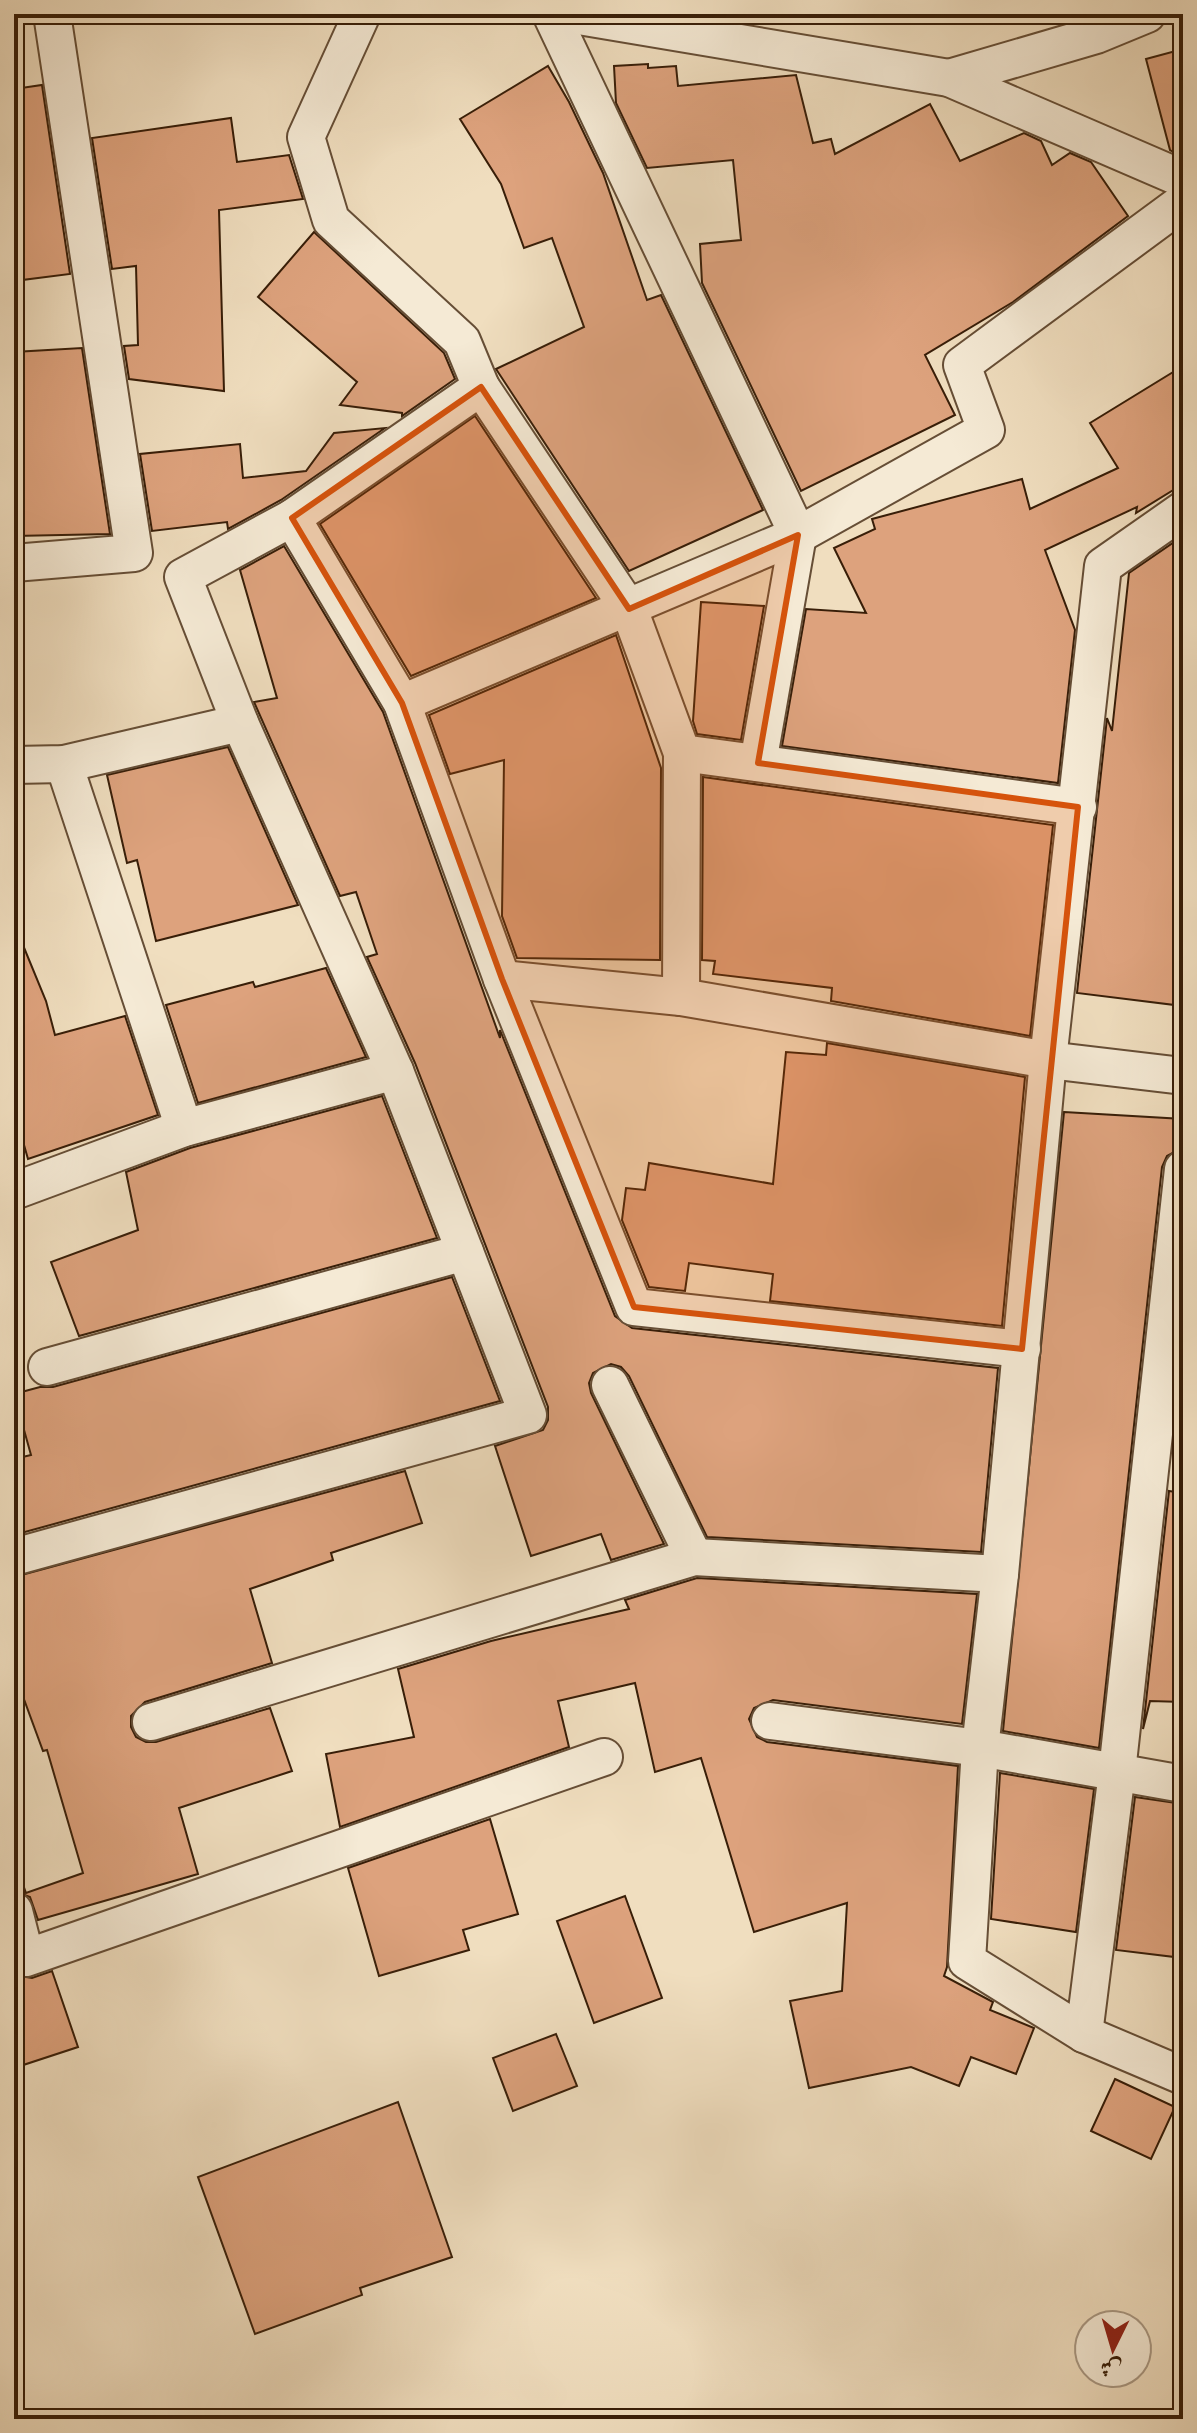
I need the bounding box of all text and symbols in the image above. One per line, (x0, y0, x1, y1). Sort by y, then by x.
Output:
north arrow (1073, 2309, 1153, 2389)
text: ش (1099, 2354, 1123, 2382)

